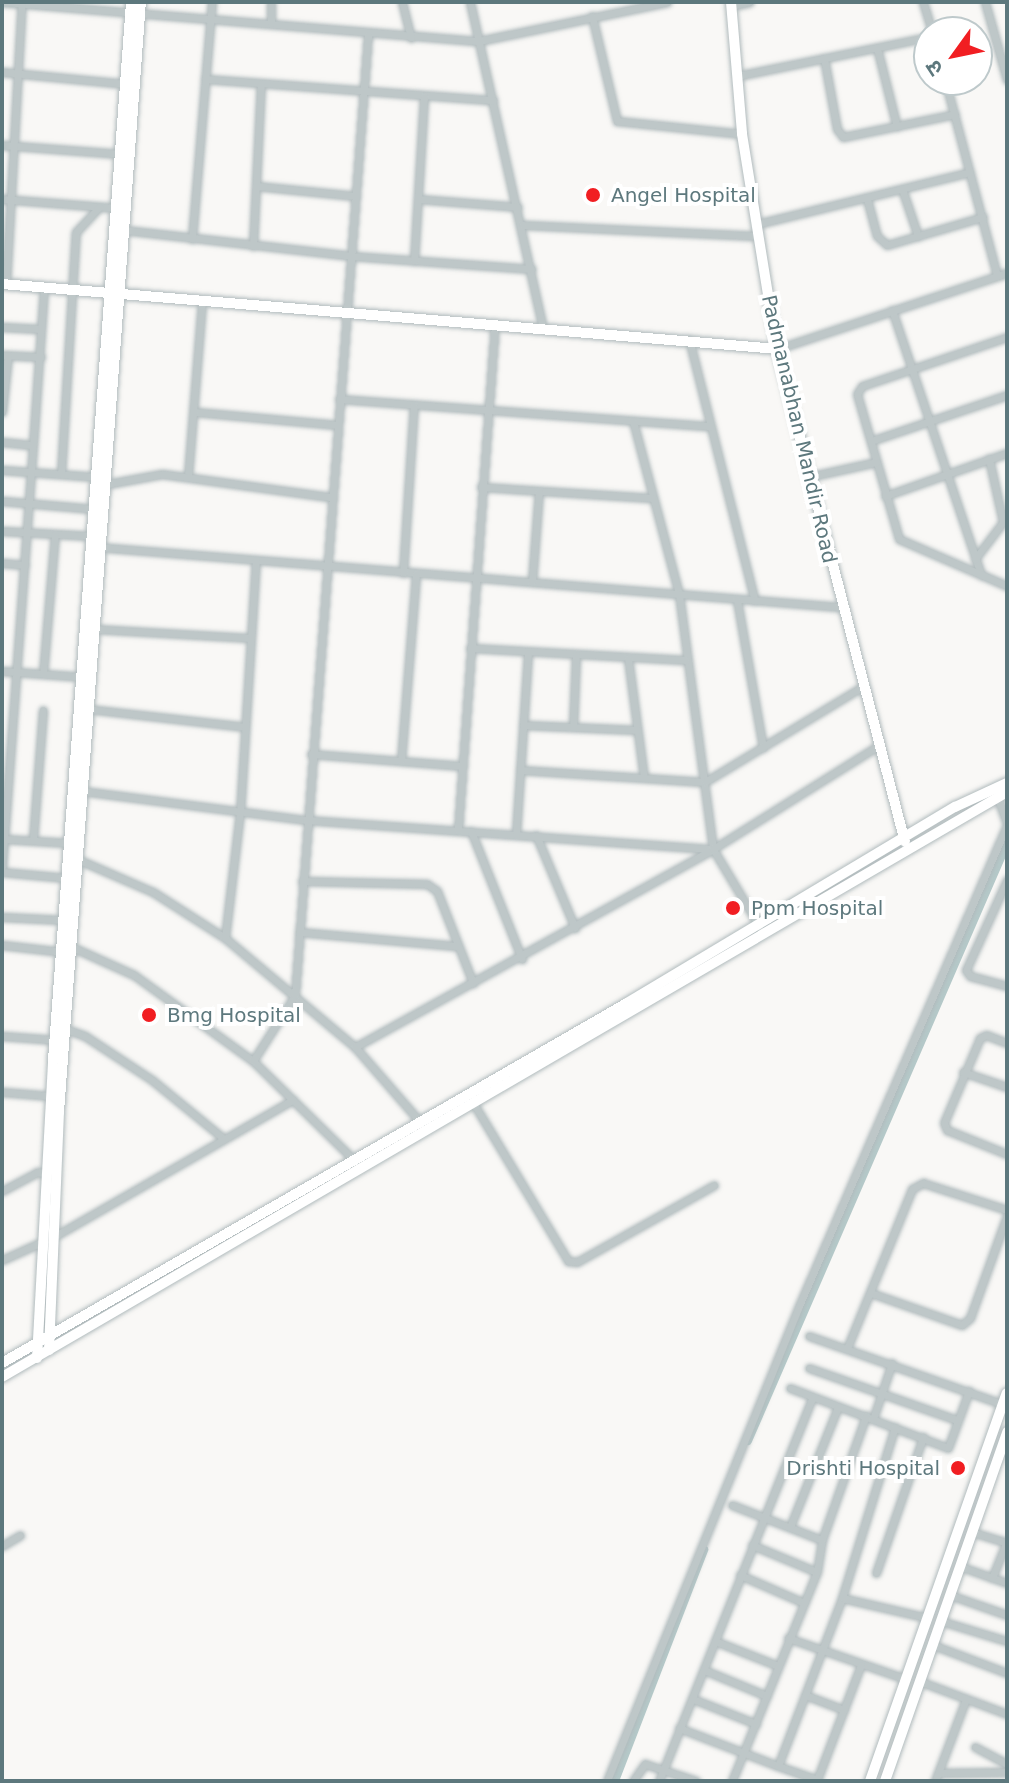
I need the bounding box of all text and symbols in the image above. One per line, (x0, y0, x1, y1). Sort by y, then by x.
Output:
north arrow (913, 16, 993, 96)
text: उ (920, 56, 948, 80)
place label: Angel Hospital (611, 183, 756, 207)
marker: Angel Hospital (582, 184, 604, 206)
street label: Padmanabhan Mandir Road (756, 292, 842, 566)
place label: Ppm Hospital (751, 896, 883, 920)
marker: Ppm Hospital (722, 897, 744, 919)
place label: Bmg Hospital (167, 1003, 301, 1027)
marker: Bmg Hospital (138, 1004, 160, 1026)
place label: Drishti Hospital (786, 1456, 940, 1480)
marker: Drishti Hospital (947, 1457, 969, 1479)

